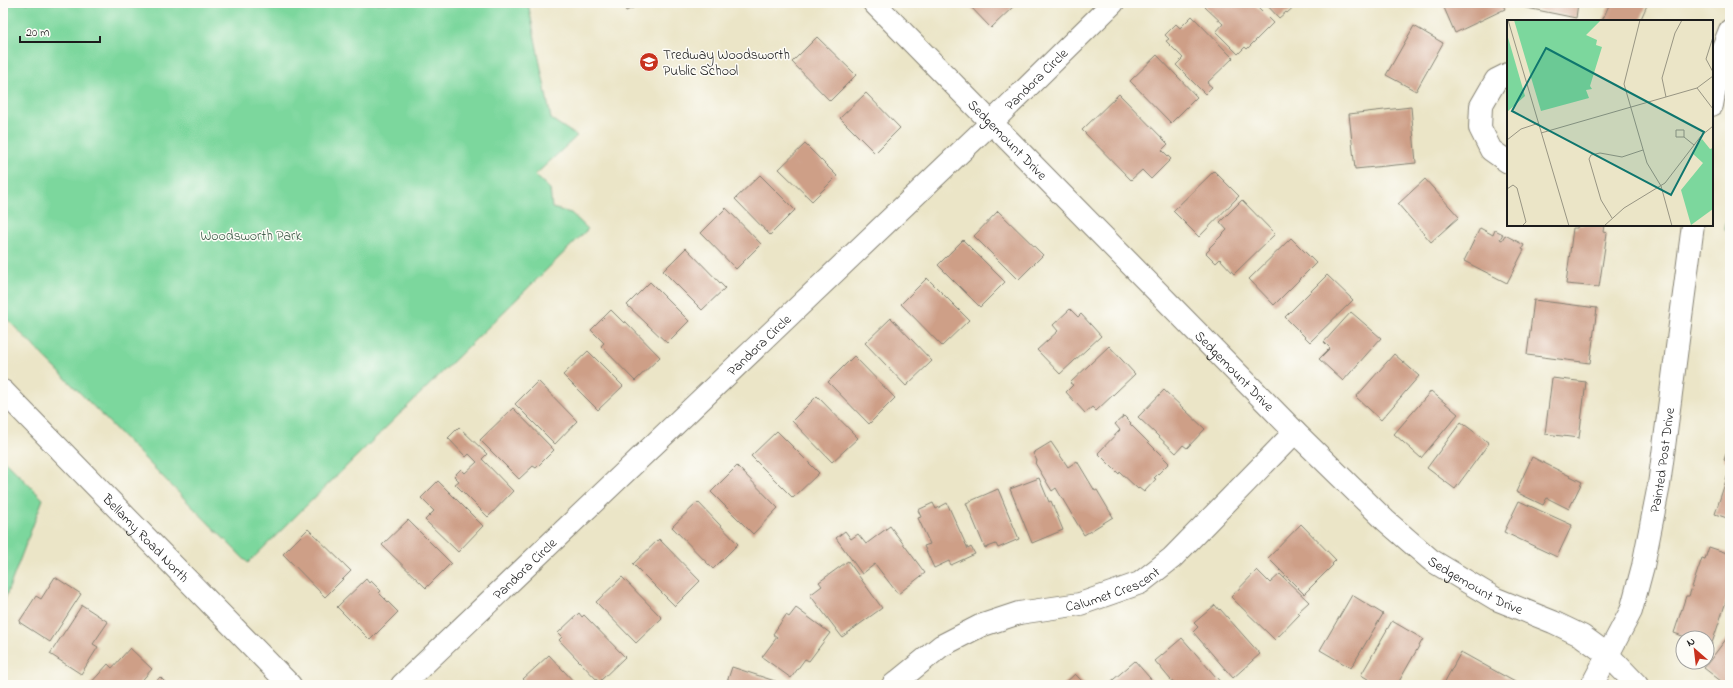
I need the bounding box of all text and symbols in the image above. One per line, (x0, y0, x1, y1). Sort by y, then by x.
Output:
scale bar (20, 18, 100, 44)
inset map (1507, 20, 1713, 226)
text: 20 m (26, 24, 49, 42)
street label: Pandora Circle (1000, 43, 1074, 116)
place label: Tredway Woodsworth Public School (663, 45, 790, 82)
school or university icon: Tredway Woodsworth Public School (638, 51, 660, 73)
street label: Sedgemount Drive (962, 95, 1052, 186)
park label: Woodsworth Park (200, 226, 302, 247)
street label: Pandora Circle (723, 309, 797, 382)
street label: Sedgemount Drive (1189, 326, 1279, 417)
street label: Painted Post Drive (1645, 406, 1681, 515)
street label: Bellamy Road North (96, 489, 193, 588)
street label: Pandora Circle (488, 533, 563, 605)
street label: Sedgemount Drive (1423, 551, 1526, 621)
street label: Calumet Crescent (1064, 562, 1165, 618)
north arrow (1675, 630, 1715, 670)
text: N (1684, 633, 1698, 651)

